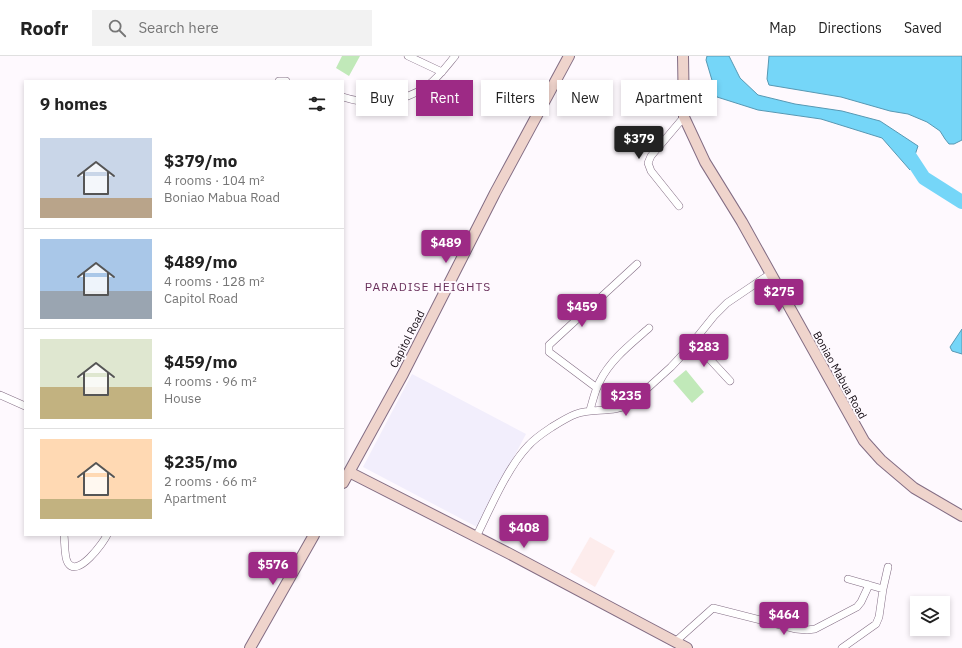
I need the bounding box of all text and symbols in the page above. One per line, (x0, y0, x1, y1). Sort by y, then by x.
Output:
search box (92, 10, 372, 46)
text: Roofr (20, 16, 68, 40)
icon: search (106, 17, 128, 39)
text: Search here (138, 18, 219, 37)
text: Map (769, 19, 796, 37)
text: Directions (818, 19, 882, 37)
text: Saved (904, 19, 942, 37)
chip: Buy (356, 80, 408, 116)
chip: Rent (416, 80, 473, 116)
chip: Filters (481, 80, 549, 116)
chip: New (557, 80, 613, 116)
chip: Apartment (621, 80, 717, 116)
text: 9 homes (40, 93, 107, 115)
icon: filters (306, 93, 328, 115)
pin: $379 (615, 126, 663, 160)
text: $379 (623, 130, 655, 147)
text: $379/mo (164, 150, 237, 172)
icon: home (72, 154, 120, 202)
text: 4 rooms · 104 m² (164, 172, 265, 189)
text: Boniao Mabua Road (164, 189, 280, 206)
pin: $489 (422, 230, 470, 264)
text: $489 (430, 234, 462, 251)
text: $489/mo (164, 251, 237, 273)
icon: home (72, 255, 120, 303)
text: 4 rooms · 128 m² (164, 273, 265, 290)
district label: PARADISE HEIGHTS (365, 279, 491, 294)
pin: $275 (755, 279, 803, 313)
text: $275 (763, 283, 795, 300)
text: Capitol Road (164, 290, 238, 307)
pin: $459 (558, 294, 606, 328)
text: $459 (566, 298, 598, 315)
street label: Capitol Road (387, 308, 427, 370)
street label: Boniao Mabua Road (810, 329, 870, 421)
pin: $283 (680, 334, 728, 368)
text: $283 (688, 338, 720, 355)
text: $459/mo (164, 351, 237, 373)
icon: home (72, 355, 120, 403)
text: 4 rooms · 96 m² (164, 373, 257, 390)
pin: $235 (602, 383, 650, 417)
text: $235 (610, 387, 642, 404)
text: House (164, 390, 201, 407)
text: $235/mo (164, 451, 237, 473)
icon: home (72, 455, 120, 503)
text: 2 rooms · 66 m² (164, 473, 257, 490)
text: Apartment (164, 490, 227, 507)
pin: $408 (500, 515, 548, 549)
text: $408 (508, 519, 540, 536)
pin: $576 (249, 552, 297, 586)
text: $576 (257, 556, 289, 573)
map controls (910, 596, 950, 636)
button: layers (910, 596, 950, 636)
pin: $464 (760, 602, 808, 636)
text: $464 (768, 606, 800, 623)

